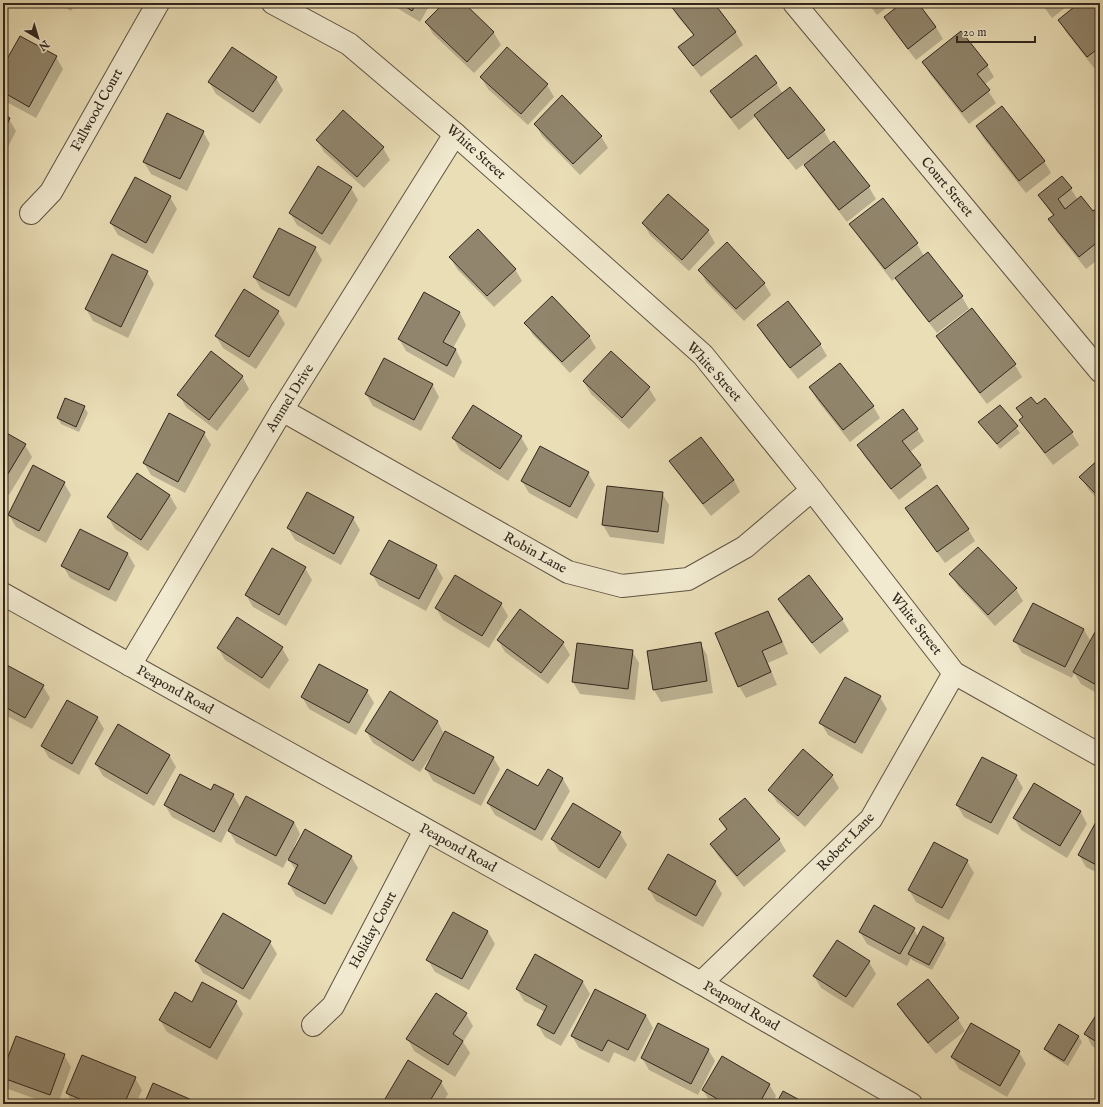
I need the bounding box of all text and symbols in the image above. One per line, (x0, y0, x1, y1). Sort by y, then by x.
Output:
north arrow (18, 18, 58, 58)
scale bar (957, 18, 1035, 44)
text: 20 m (963, 25, 986, 40)
text: N (35, 36, 52, 54)
street label: Fallwood Court (67, 65, 127, 154)
street label: White Street (442, 120, 510, 184)
street label: Court Street (917, 153, 977, 221)
street label: White Street (682, 338, 746, 406)
street label: Ammel Drive (261, 360, 318, 436)
street label: Robin Lane (500, 528, 570, 578)
street label: White Street (886, 589, 946, 659)
street label: Peapond Road (133, 662, 217, 719)
street label: Robert Lane (813, 808, 879, 875)
street label: Peapond Road (416, 820, 500, 877)
street label: Holiday Court (345, 888, 401, 972)
street label: Peapond Road (700, 977, 783, 1035)

